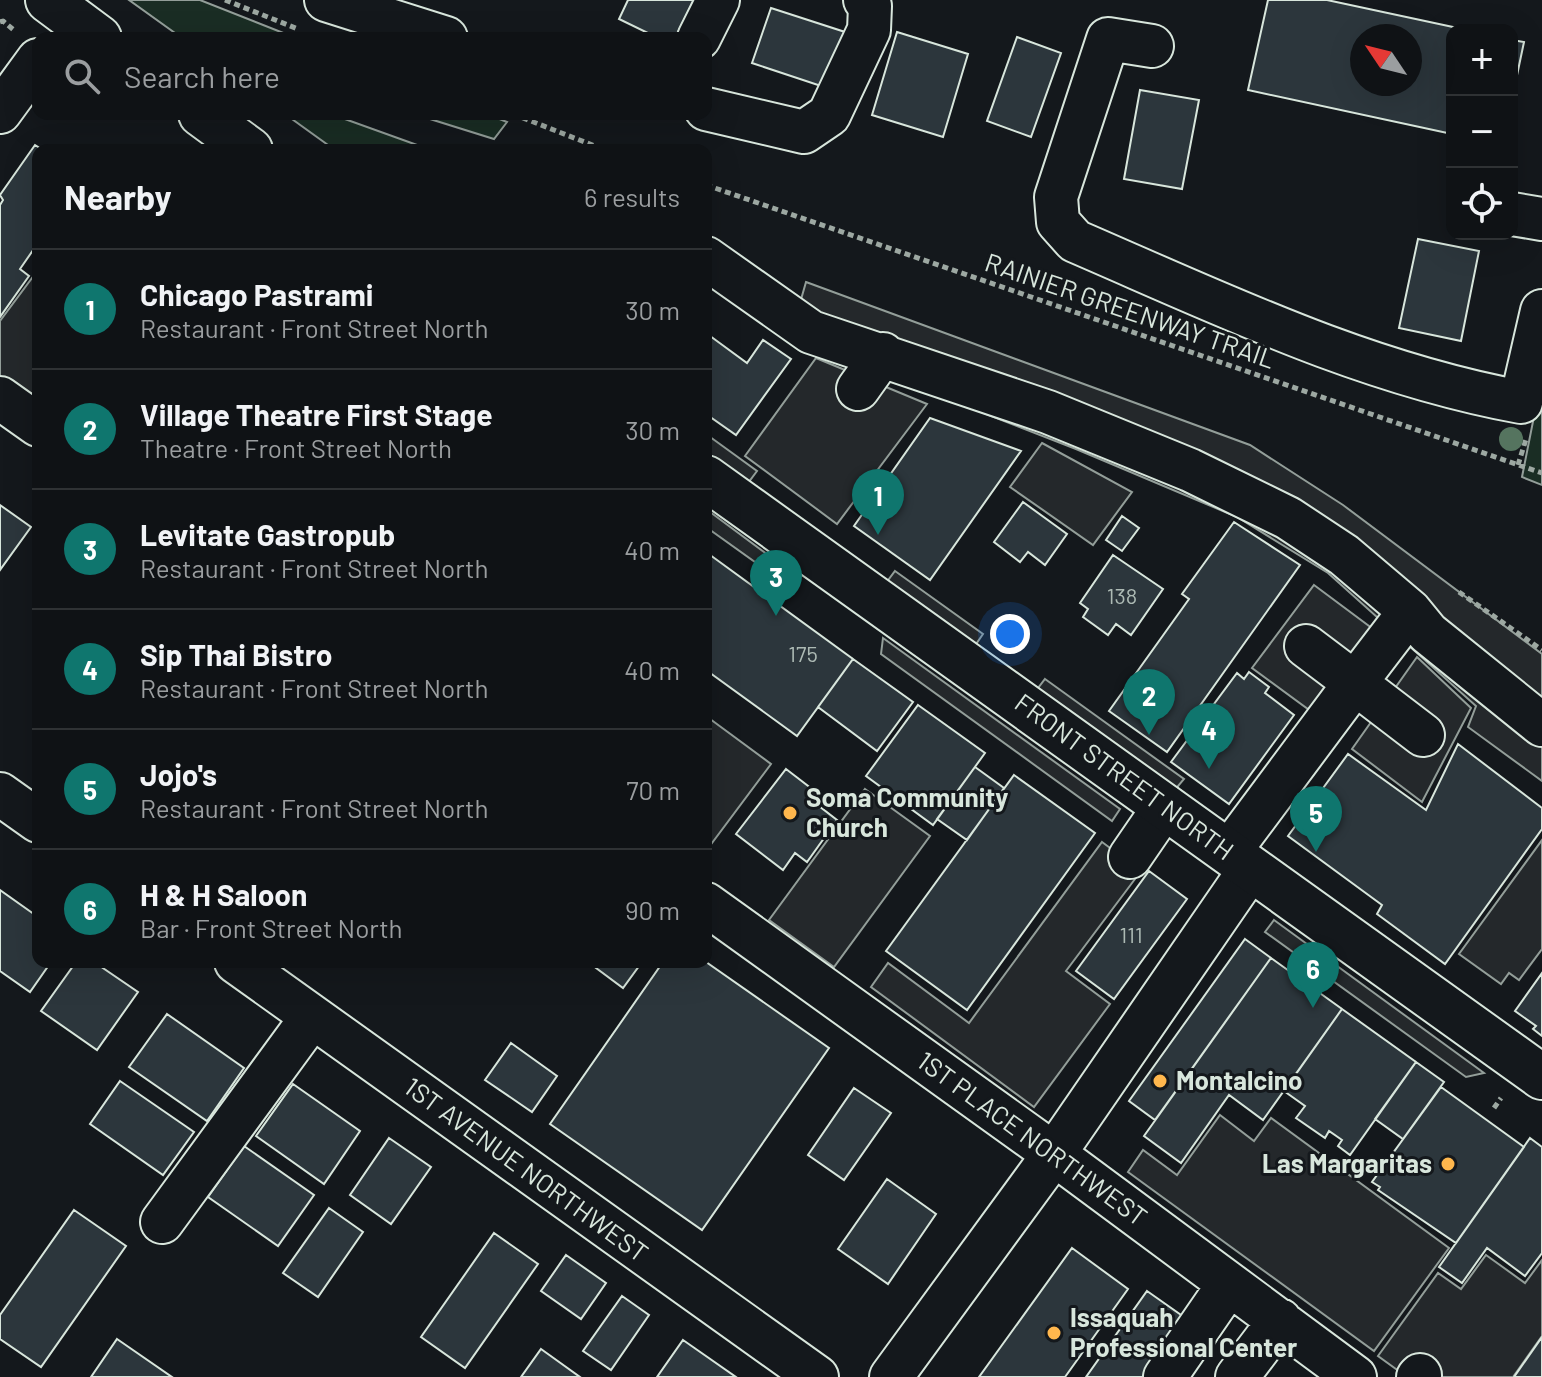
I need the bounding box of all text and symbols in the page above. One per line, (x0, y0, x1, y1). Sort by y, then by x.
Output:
north arrow (1350, 24, 1422, 96)
map controls (1446, 24, 1518, 240)
button: + (1446, 24, 1518, 96)
search box (32, 32, 712, 120)
icon: search (60, 54, 104, 98)
text: Search here (124, 58, 280, 94)
button: − (1446, 96, 1518, 168)
button: locate (1446, 168, 1518, 240)
text: Nearby (64, 176, 172, 217)
text: 6 results (584, 181, 680, 212)
street label: RAINIER GREENWAY TRAIL (981, 245, 1280, 374)
text: Chicago Pastrami (140, 276, 373, 312)
text: 1 (85, 294, 95, 325)
text: 30 m (625, 294, 680, 325)
text: Restaurant · Front Street North (140, 312, 489, 343)
text: Village Theatre First Stage (140, 396, 493, 432)
text: 2 (83, 414, 97, 445)
text: 30 m (625, 414, 680, 445)
text: Theatre · Front Street North (140, 432, 452, 463)
pin: 1 (852, 469, 904, 535)
text: Levitate Gastropub (140, 516, 395, 552)
text: 3 (83, 534, 97, 565)
text: 40 m (624, 534, 680, 565)
pin: 3 (750, 550, 802, 616)
text: Restaurant · Front Street North (140, 552, 489, 583)
house number: 138 (1107, 582, 1137, 608)
your location (990, 614, 1030, 654)
text: Sip Thai Bistro (140, 636, 332, 672)
house number: 175 (788, 640, 818, 666)
text: 4 (82, 654, 98, 685)
text: 40 m (624, 654, 680, 685)
pin: 2 (1123, 669, 1175, 735)
text: Restaurant · Front Street North (140, 672, 489, 703)
street label: FRONT STREET NORTH (1010, 686, 1240, 866)
pin: 4 (1183, 703, 1235, 769)
text: Jojo's (140, 756, 217, 792)
text: 5 (83, 774, 97, 805)
text: 70 m (626, 774, 680, 805)
place label: Soma Community Church (806, 781, 1008, 842)
pin: 5 (1290, 786, 1342, 852)
text: Restaurant · Front Street North (140, 792, 489, 823)
marker: Soma Community Church (781, 804, 799, 822)
text: H & H Saloon (140, 876, 308, 912)
text: 6 (83, 894, 97, 925)
text: 90 m (625, 894, 680, 925)
text: Bar · Front Street North (140, 912, 403, 943)
house number: 111 (1119, 921, 1143, 947)
pin: 6 (1287, 942, 1339, 1008)
street label: 1ST PLACE NORTHWEST (912, 1044, 1154, 1232)
place label: Montalcino (1176, 1064, 1302, 1095)
street label: 1ST AVENUE NORTHWEST (399, 1070, 655, 1268)
marker: Montalcino (1151, 1072, 1169, 1090)
place label: Las Margaritas (1262, 1147, 1432, 1178)
marker: Las Margaritas (1439, 1155, 1457, 1173)
place label: Issaquah Professional Center (1070, 1301, 1297, 1362)
marker: Issaquah Professional Center (1045, 1324, 1063, 1342)

